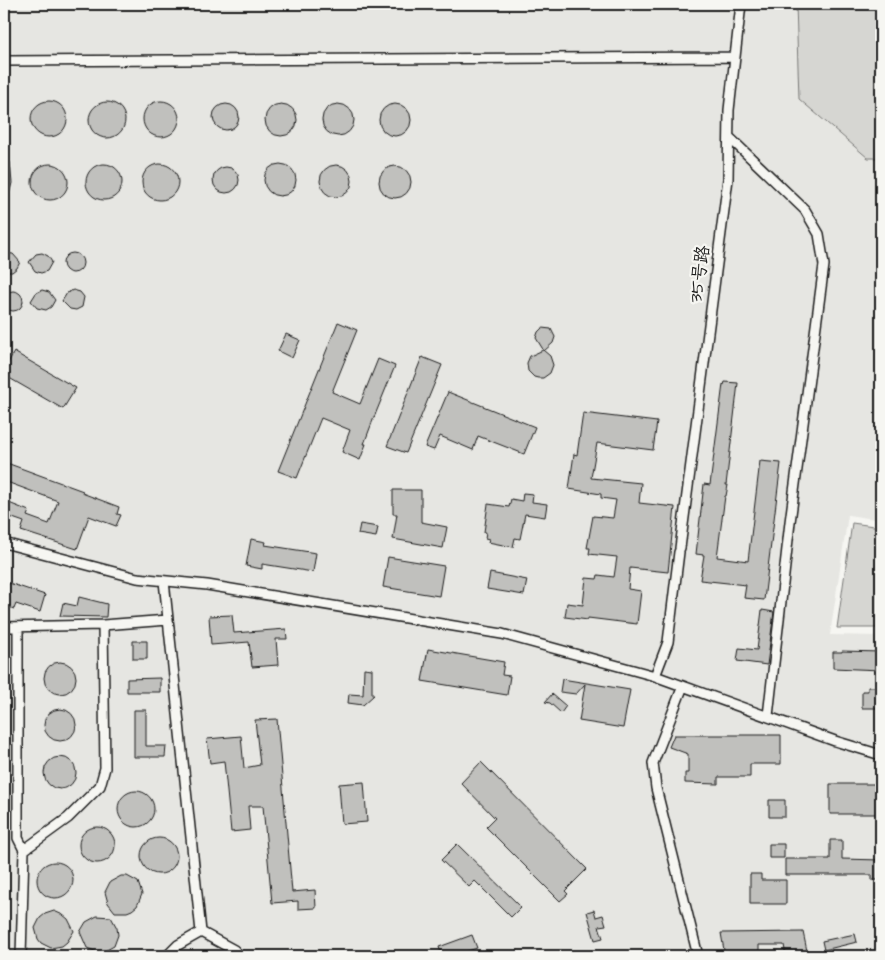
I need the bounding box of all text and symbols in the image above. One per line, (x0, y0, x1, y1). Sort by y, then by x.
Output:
street label: 35号路 (683, 244, 716, 304)

